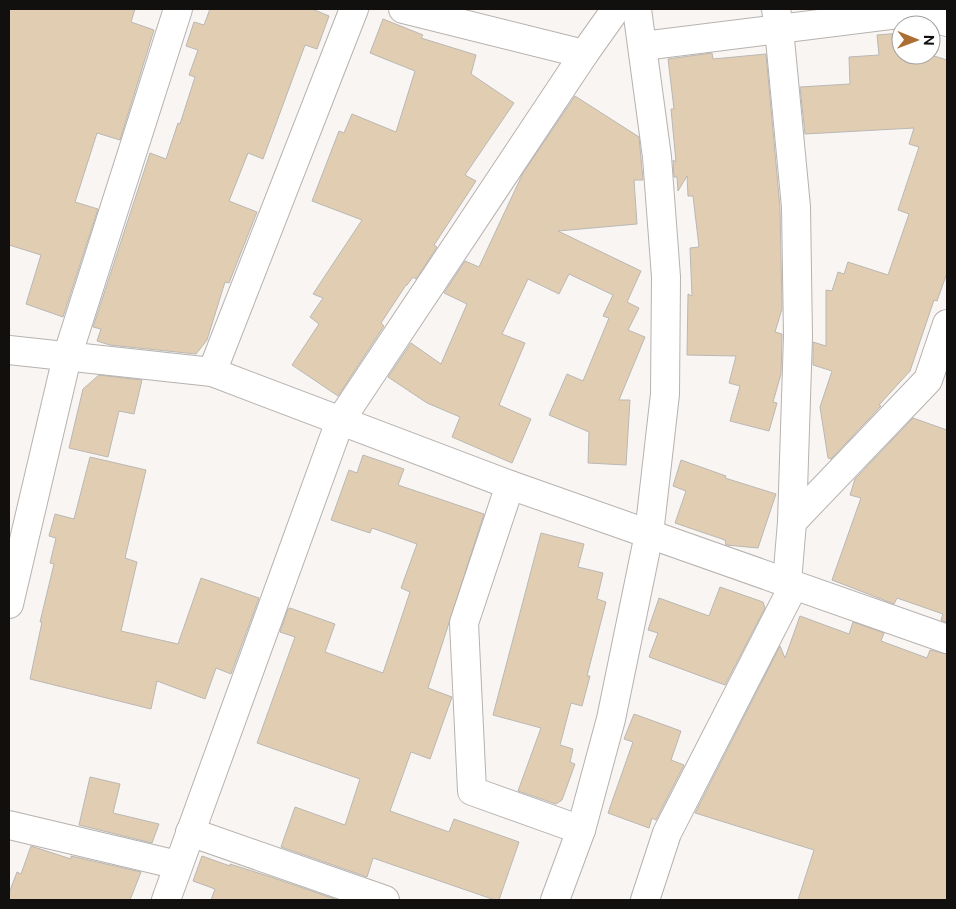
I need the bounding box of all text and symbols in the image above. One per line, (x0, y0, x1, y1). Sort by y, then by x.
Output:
north arrow (891, 15, 941, 65)
text: N (921, 35, 937, 46)

